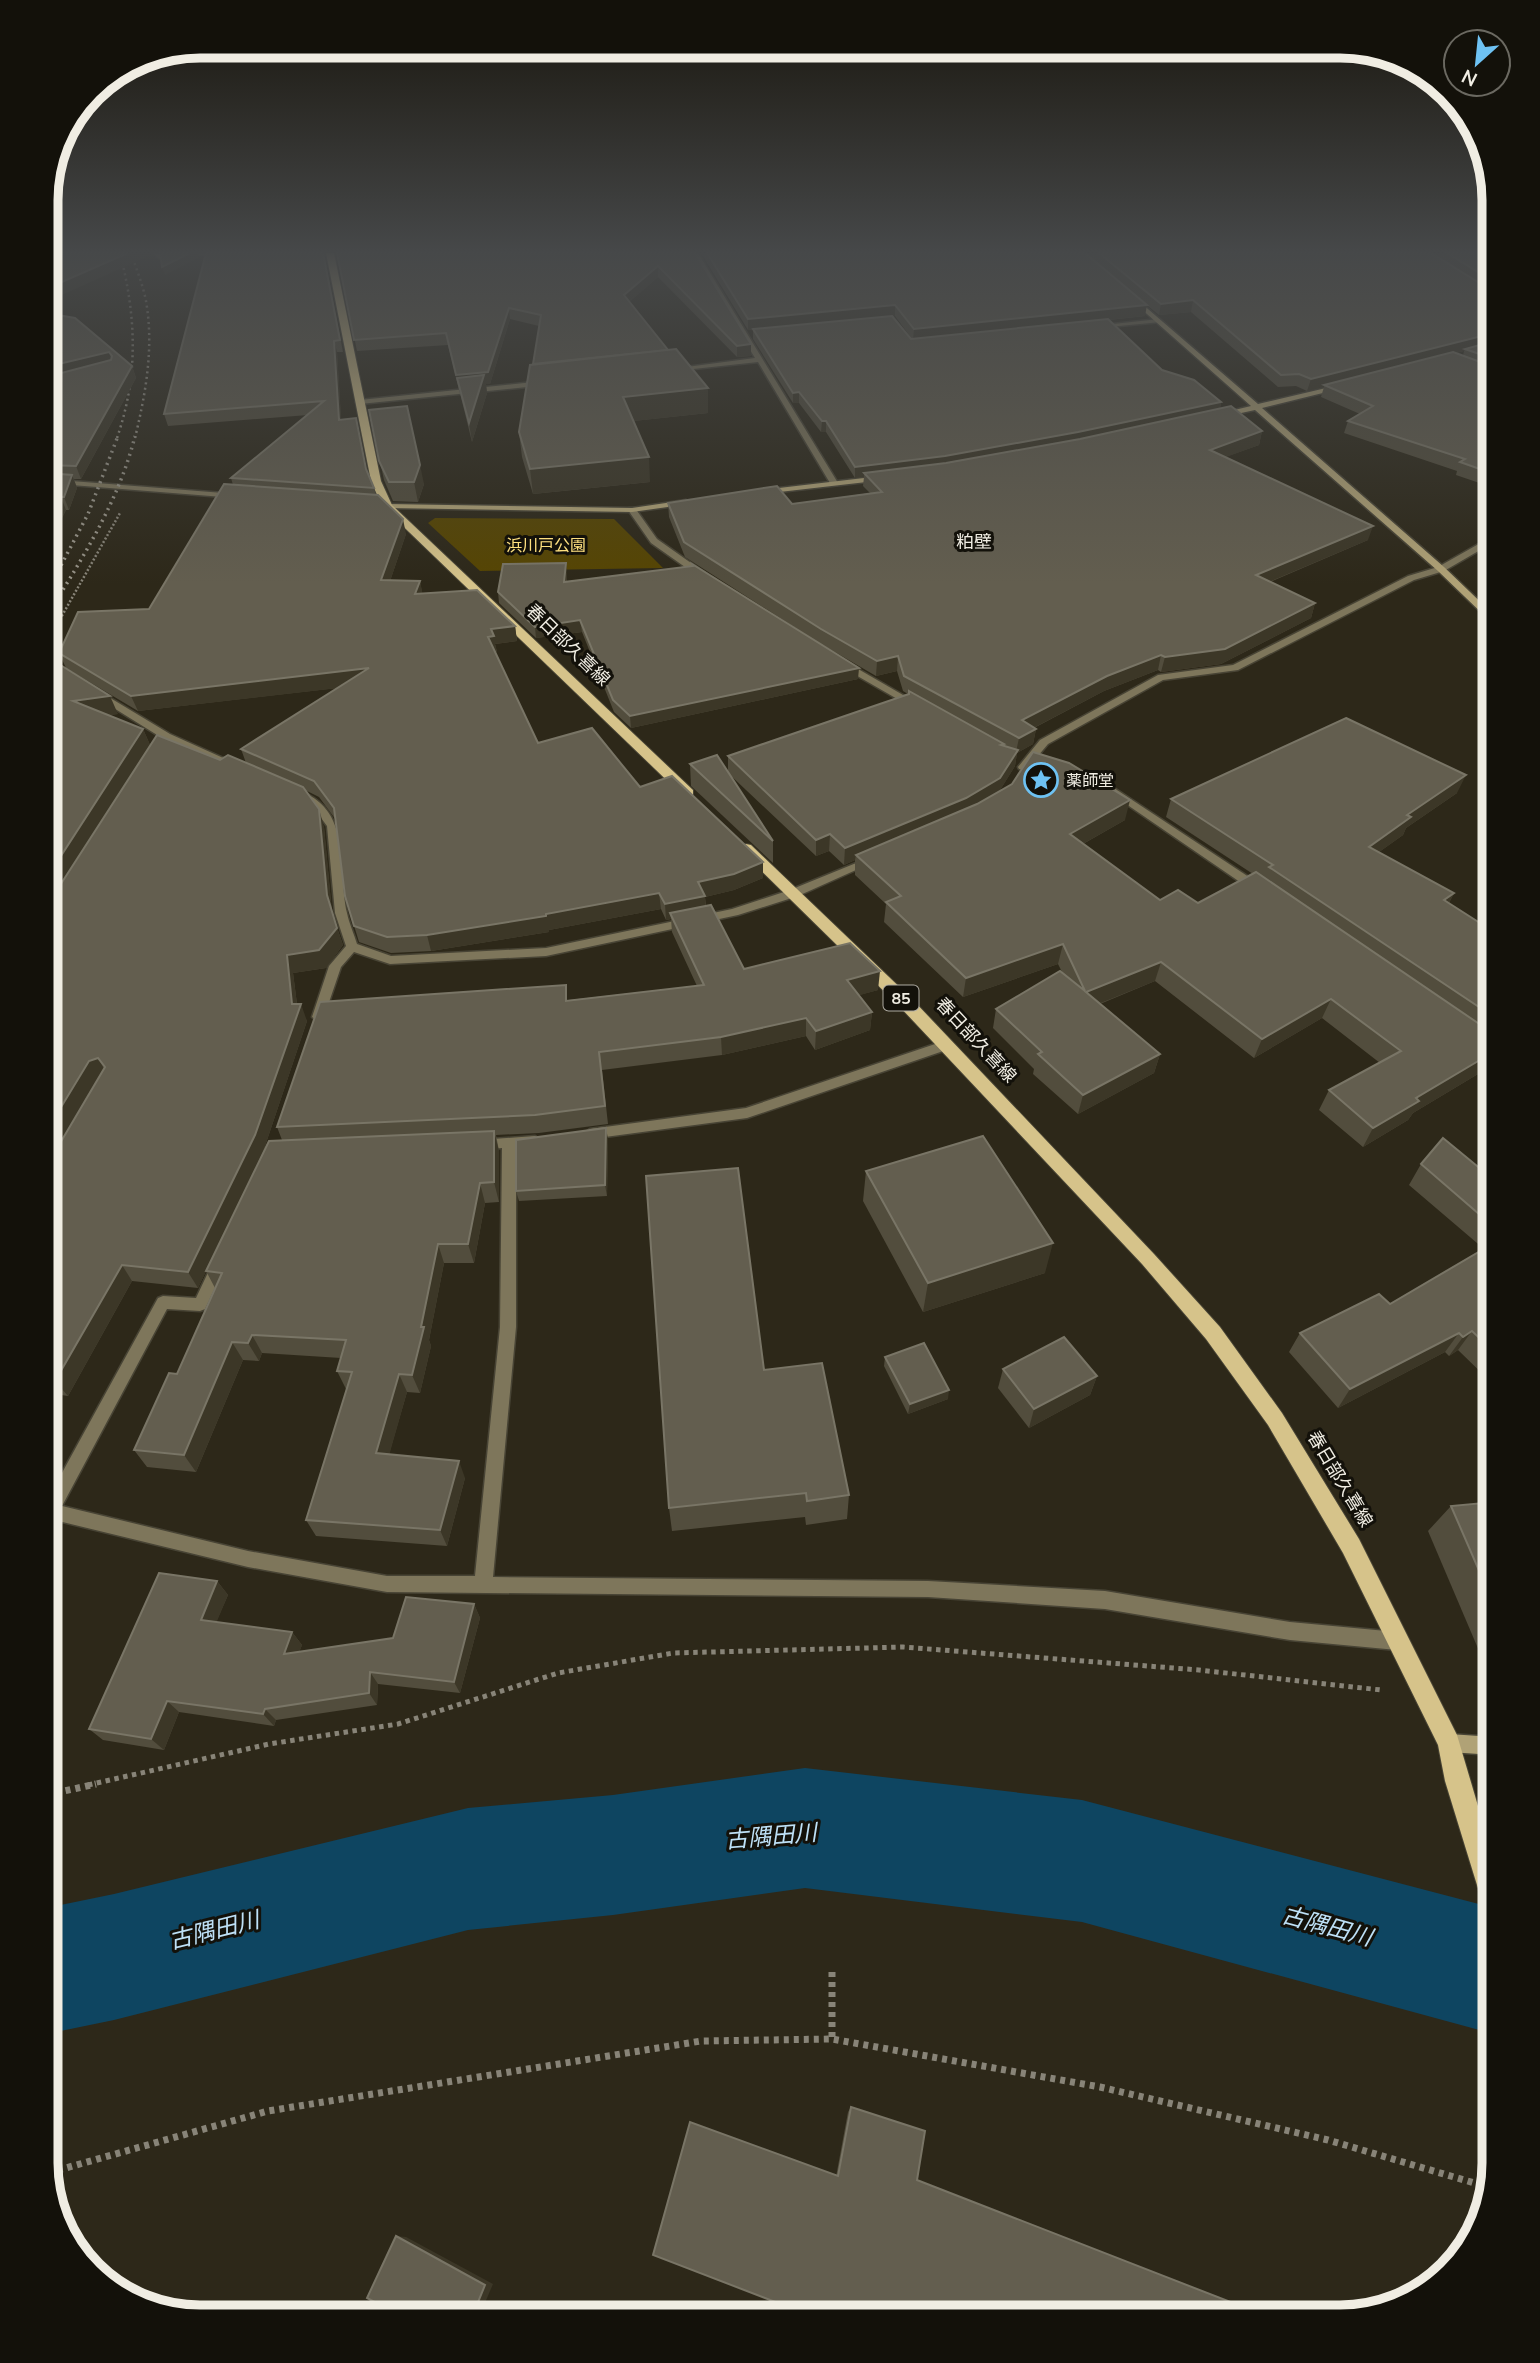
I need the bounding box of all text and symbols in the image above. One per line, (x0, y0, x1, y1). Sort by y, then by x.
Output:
north arrow (1442, 28, 1512, 98)
text: N (1457, 62, 1482, 92)
district label: 粕壁 (956, 530, 992, 554)
park label: 浜川戸公園 (506, 535, 586, 557)
street label: 春日部久喜線 (521, 599, 615, 691)
place icon: 薬師堂 (1022, 761, 1060, 799)
place label: 薬師堂 (1066, 770, 1114, 792)
road number: 85 (884, 986, 918, 1010)
street label: 春日部久喜線 (930, 992, 1022, 1088)
street label: 春日部久喜線 (1302, 1427, 1378, 1531)
water label: 古隅田川 (724, 1817, 821, 1856)
water label: 古隅田川 (1278, 1900, 1378, 1954)
water label: 古隅田川 (166, 1904, 265, 1957)

